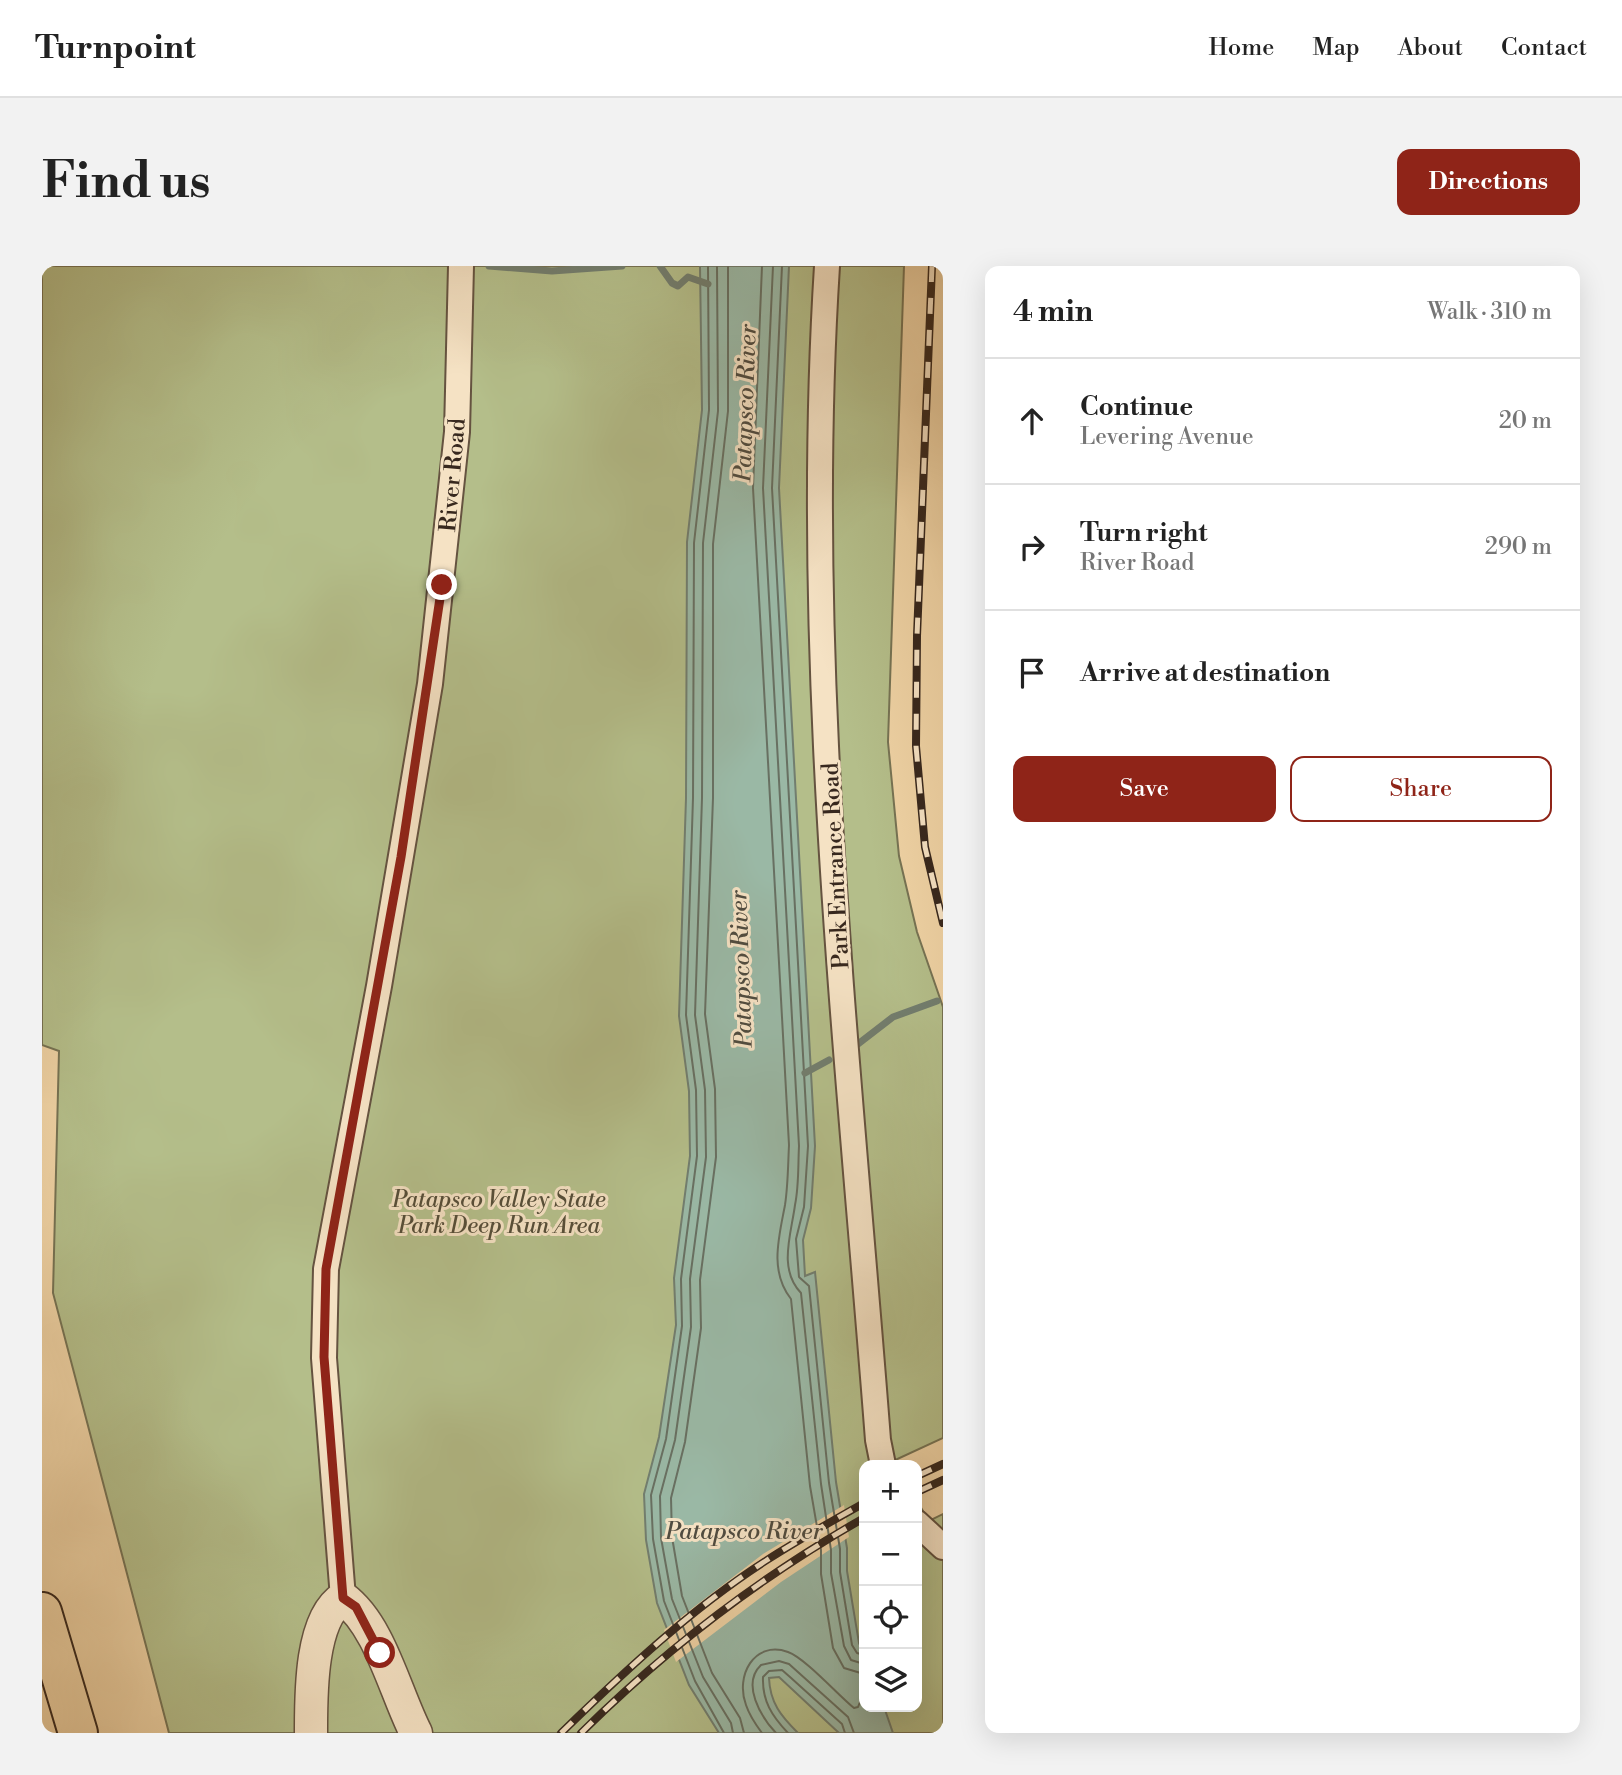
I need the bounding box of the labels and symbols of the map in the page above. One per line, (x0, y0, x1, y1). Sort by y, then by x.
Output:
water label: Patapsco River (728, 323, 764, 483)
street label: River Road (434, 417, 472, 533)
route end (426, 569, 457, 600)
street label: Park Entrance Road (817, 762, 855, 970)
water label: Patapsco River (724, 889, 760, 1049)
park label: Patapsco Valley State Park Deep Run Area (391, 1186, 606, 1240)
water label: Patapsco River (664, 1517, 823, 1547)
route start (364, 1637, 395, 1668)

